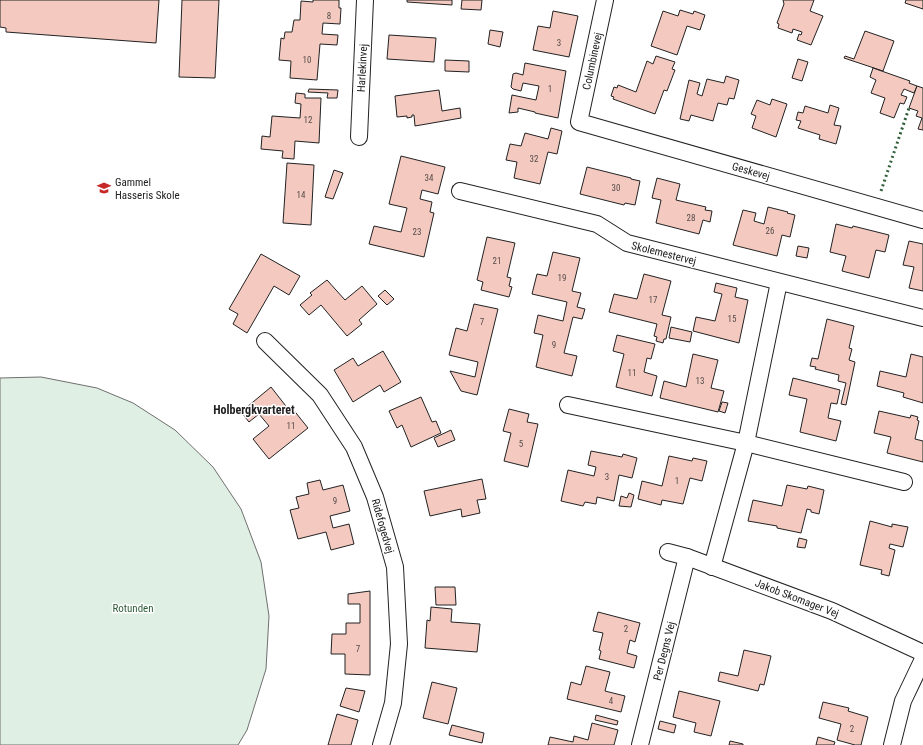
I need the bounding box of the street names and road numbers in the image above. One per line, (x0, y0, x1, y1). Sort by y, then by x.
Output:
street label: Columbinevej (580, 31, 605, 91)
street label: Harlekinvej (355, 44, 370, 92)
street label: Geskevej (730, 160, 771, 183)
street label: Skolemestervej (630, 239, 698, 268)
street label: Ridefogedvej (369, 497, 397, 555)
street label: Jakob Skomager Vej (753, 576, 841, 620)
street label: Per Degns Vej (651, 620, 678, 682)

